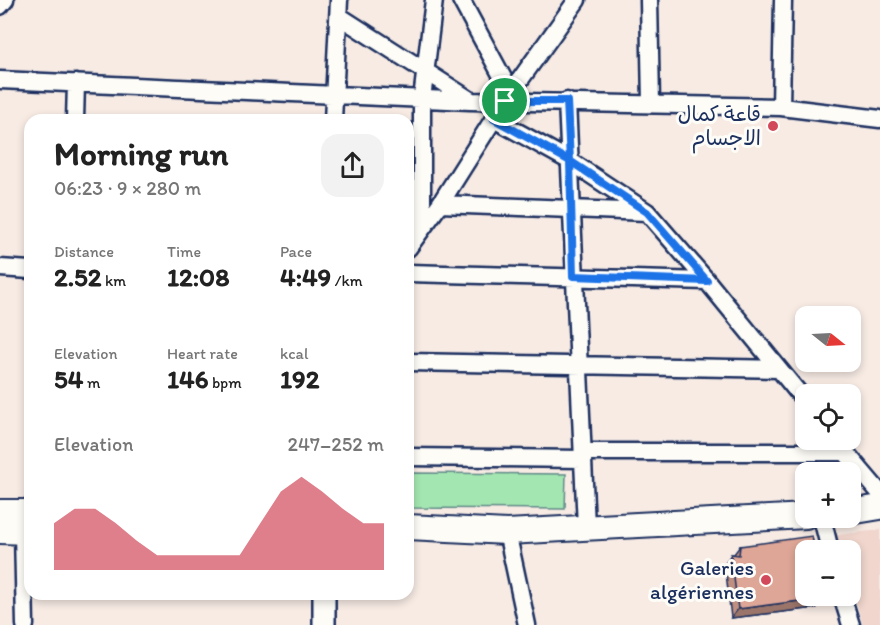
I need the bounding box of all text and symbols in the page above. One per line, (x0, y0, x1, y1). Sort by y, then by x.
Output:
pin (479, 75, 530, 126)
icon: arrive (488, 84, 521, 117)
place label: قاعة كمال الاجسام (678, 101, 761, 154)
marker: قاعة كمال الاجسام (766, 119, 780, 133)
text: Morning run (54, 134, 229, 173)
button: share (321, 134, 384, 197)
text: 06:23 · 9 × 280 m (54, 176, 201, 200)
text: Distance (54, 242, 114, 261)
text: Time (167, 242, 201, 261)
text: Pace (280, 242, 312, 261)
text: 2.52 (54, 261, 101, 293)
text: 12:08 (167, 261, 229, 293)
text: 4:49 (280, 261, 331, 293)
text: km (101, 271, 126, 290)
text: /km (331, 271, 363, 290)
north arrow (795, 306, 861, 372)
map controls (795, 306, 861, 606)
text: Elevation (54, 344, 118, 363)
text: Heart rate (167, 344, 238, 363)
text: kcal (280, 344, 308, 363)
text: 54 (54, 363, 83, 395)
text: 146 (167, 363, 208, 395)
text: 192 (280, 363, 319, 395)
text: m (83, 373, 100, 392)
text: bpm (208, 373, 242, 392)
button: locate (795, 384, 861, 450)
text: Elevation (54, 432, 133, 456)
text: 247–252 m (288, 432, 384, 456)
button: + (795, 462, 861, 528)
button: − (795, 540, 861, 606)
place label: Galeries algériennes (650, 555, 754, 604)
marker: Galeries algériennes (759, 573, 773, 587)

